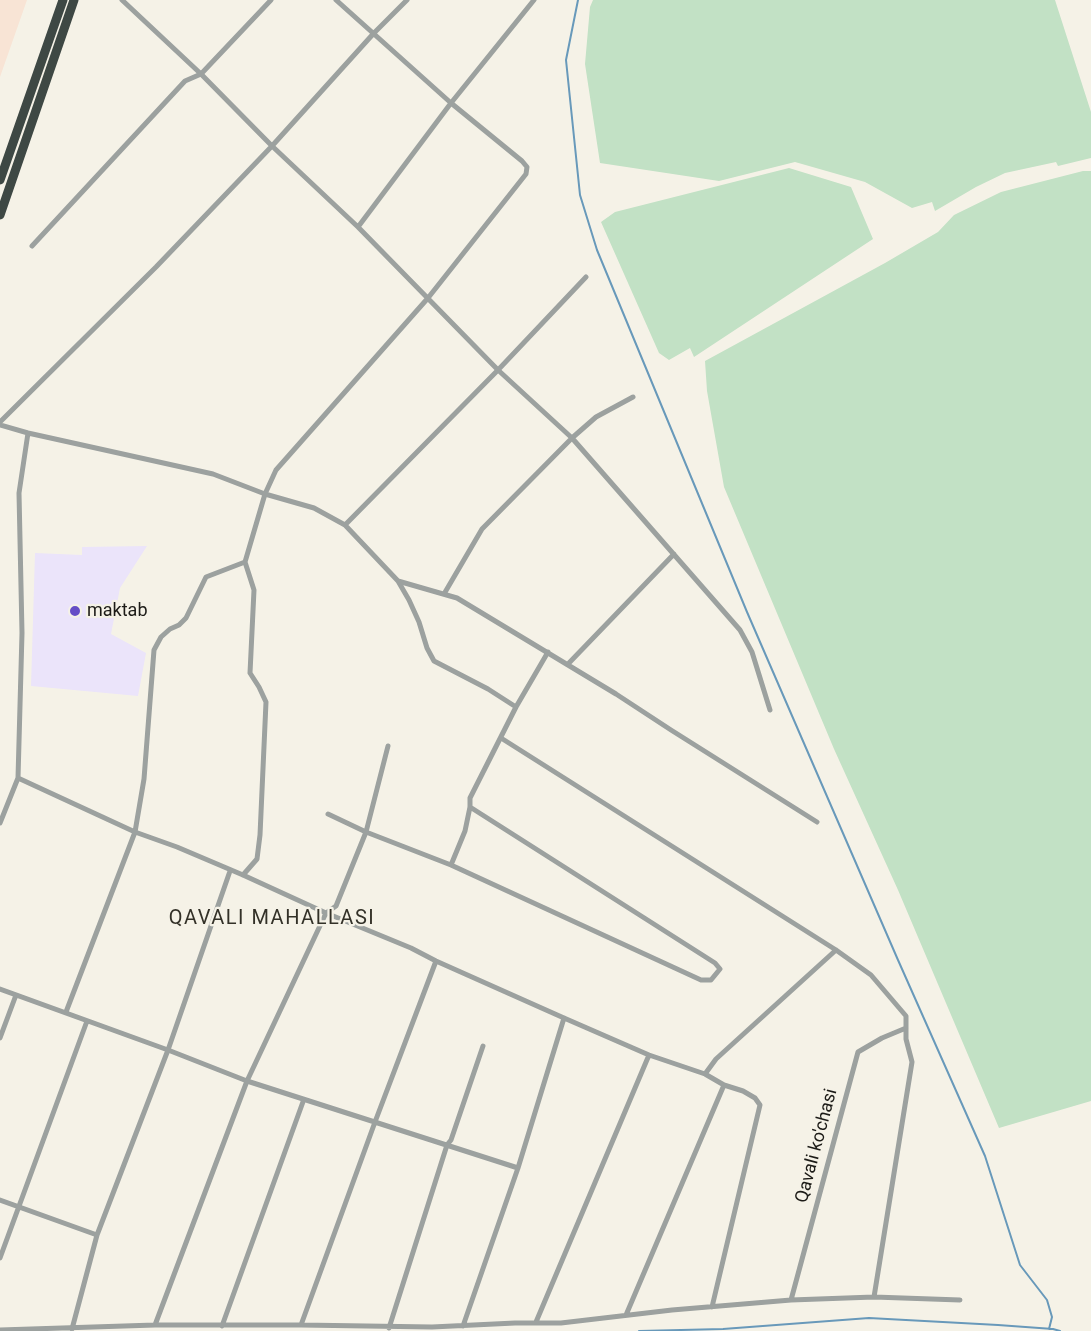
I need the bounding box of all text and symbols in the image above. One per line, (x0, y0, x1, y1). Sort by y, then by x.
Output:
place label: maktab (87, 600, 147, 622)
marker: maktab (68, 604, 82, 618)
district label: QAVALI MAHALLASI (169, 907, 375, 931)
street label: Qavali ko'chasi (791, 1087, 843, 1205)

